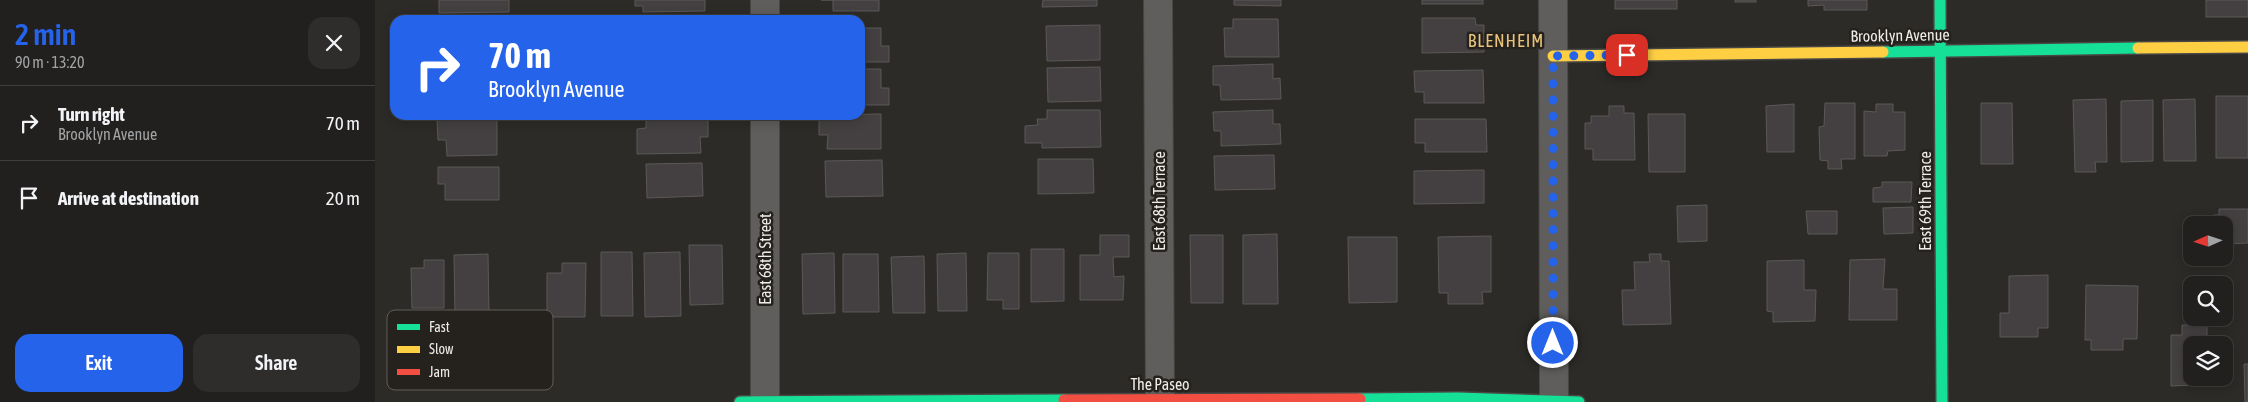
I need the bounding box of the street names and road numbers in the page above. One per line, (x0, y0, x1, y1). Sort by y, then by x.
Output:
street label: Brooklyn Avenue (1850, 25, 1950, 46)
street label: East 68th Terrace (1150, 151, 1168, 251)
street label: East 69th Terrace (1916, 151, 1934, 251)
street label: East 68th Street (756, 213, 774, 305)
street label: The Paseo (1130, 375, 1190, 393)

